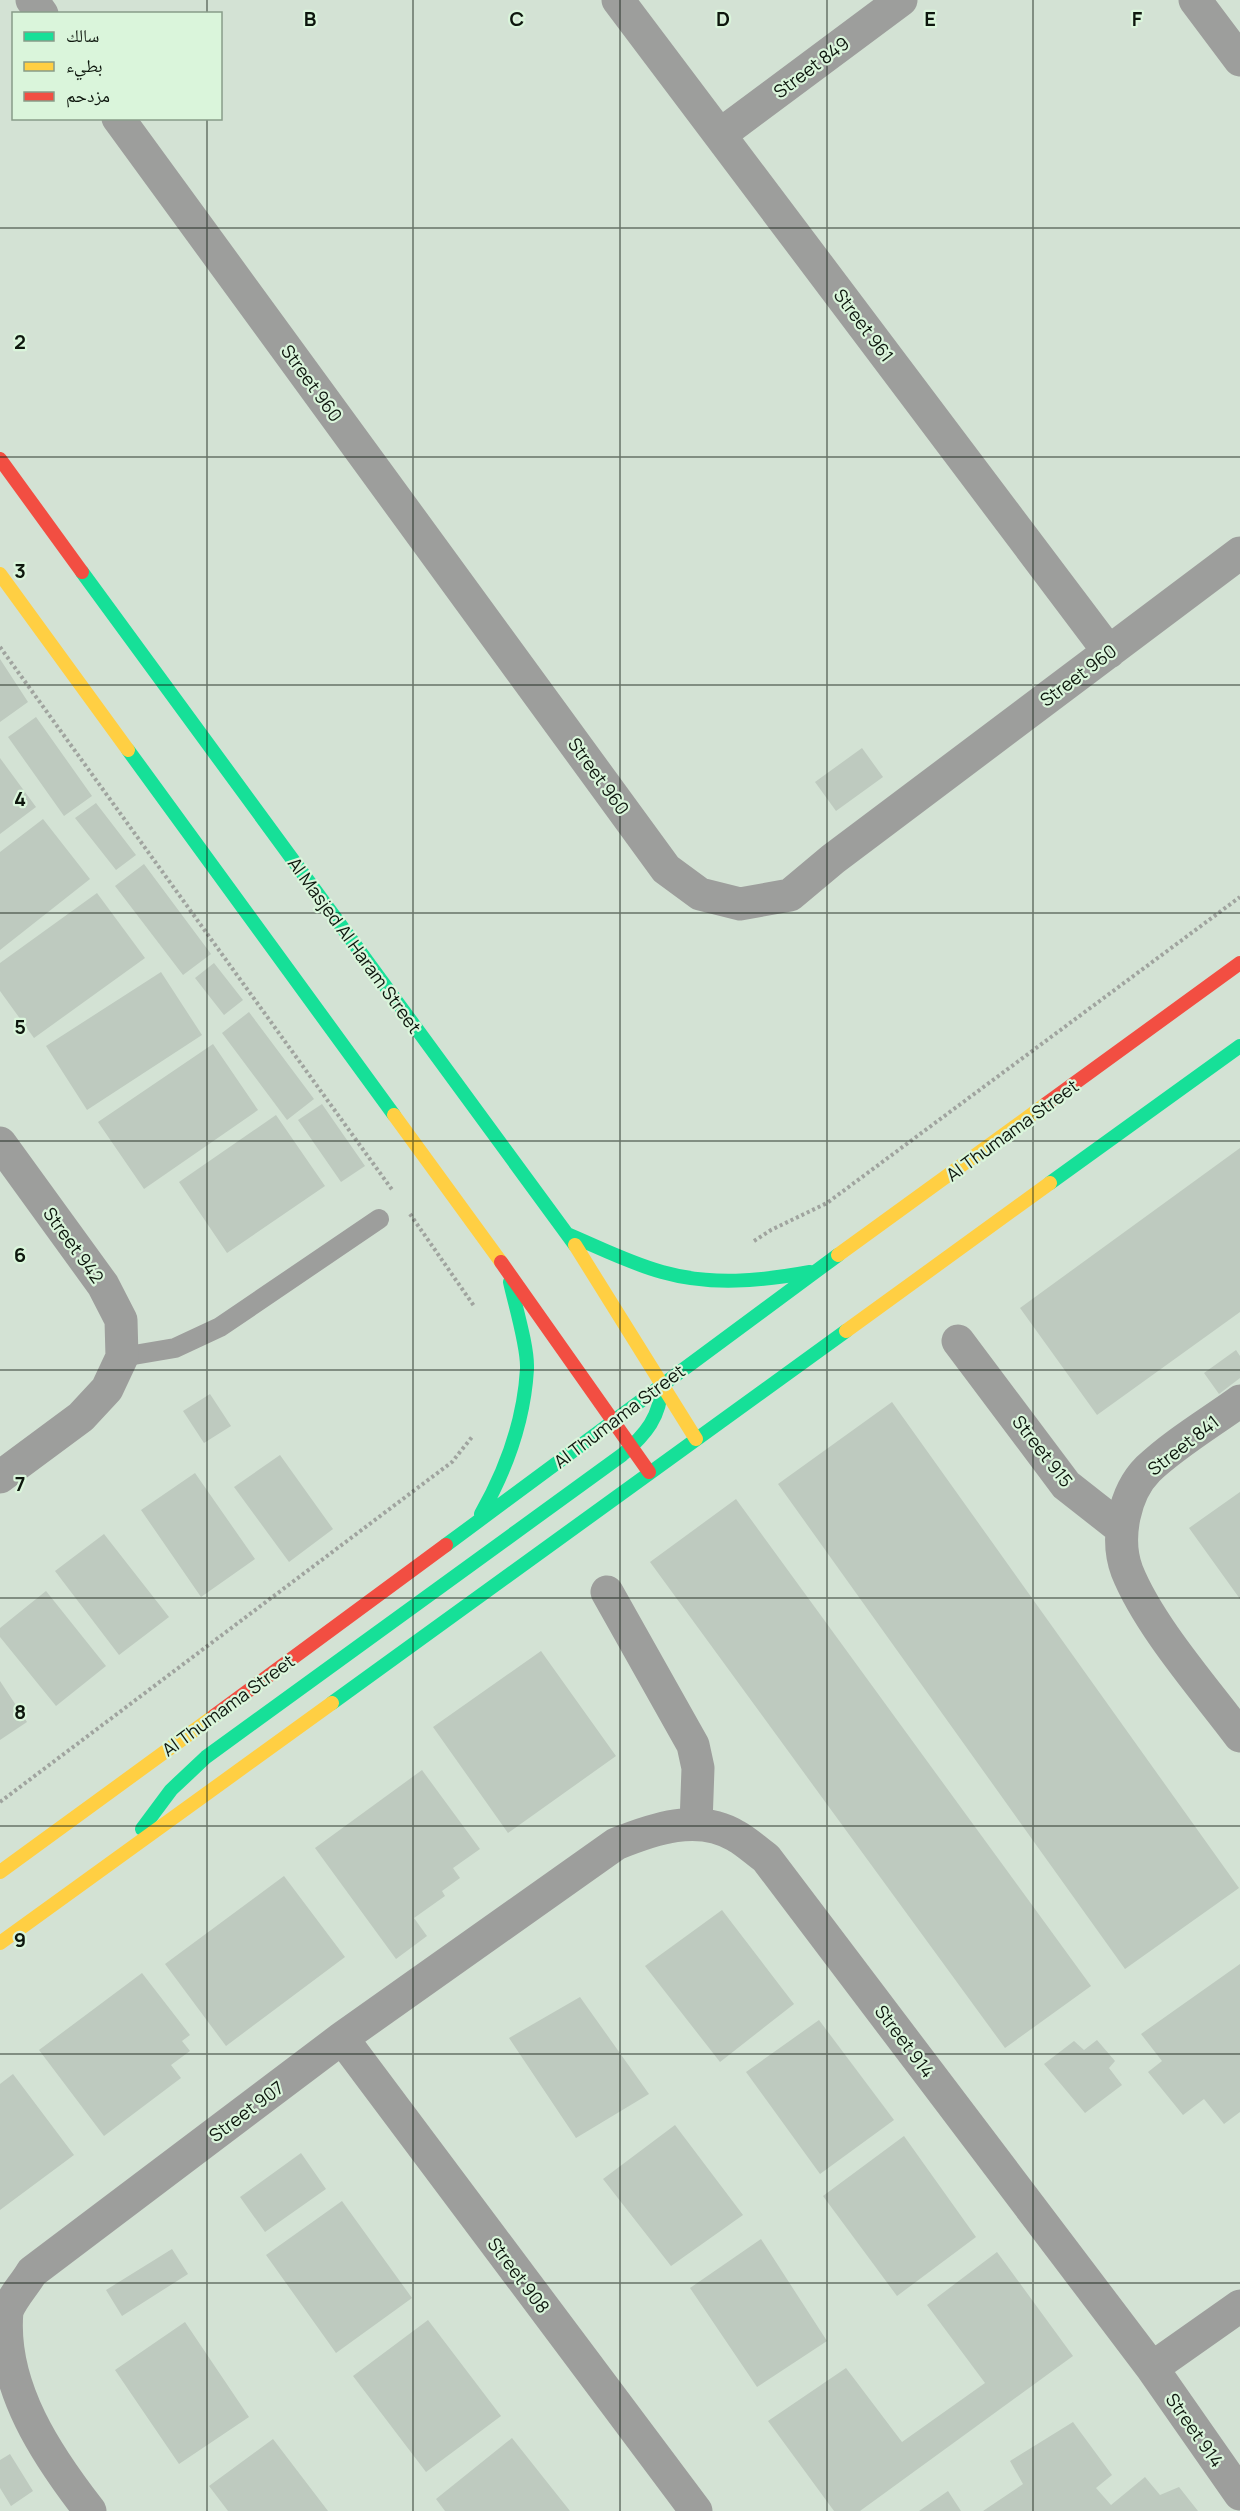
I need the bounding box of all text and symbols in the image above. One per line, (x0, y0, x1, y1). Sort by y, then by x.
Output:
text: B (304, 5, 317, 32)
text: C (510, 5, 524, 32)
text: D (716, 5, 730, 32)
text: E (924, 5, 936, 32)
text: F (1132, 5, 1143, 32)
legend (12, 12, 222, 120)
text: سالك (66, 23, 99, 47)
street label: Street 849 (768, 31, 854, 103)
text: بطيء (66, 53, 103, 81)
text: مزدحم (66, 83, 110, 108)
street label: Street 961 (829, 284, 899, 366)
text: 2 (14, 328, 26, 355)
street label: Street 960 (276, 340, 348, 426)
text: 3 (14, 557, 26, 584)
street label: Street 960 (1035, 638, 1121, 712)
street label: Street 960 (563, 733, 635, 819)
text: 4 (14, 785, 26, 812)
street label: Al Masjed Al Haram Street (283, 852, 427, 1038)
text: 5 (14, 1013, 26, 1040)
street label: Al Thumama Street (941, 1074, 1083, 1186)
street label: Street 942 (38, 1202, 110, 1288)
text: 6 (14, 1241, 26, 1268)
street label: Al Thumama Street (549, 1359, 689, 1473)
street label: Street 915 (1007, 1410, 1079, 1492)
street label: Street 841 (1142, 1410, 1224, 1480)
text: 7 (15, 1470, 25, 1497)
street label: Al Thumama Street (157, 1649, 299, 1761)
text: 8 (14, 1698, 26, 1725)
text: 9 (14, 1926, 26, 1953)
street label: Street 914 (870, 2000, 940, 2082)
street label: Street 907 (204, 2075, 288, 2147)
street label: Street 908 (483, 2232, 555, 2318)
street label: Street 914 (1161, 2388, 1229, 2472)

